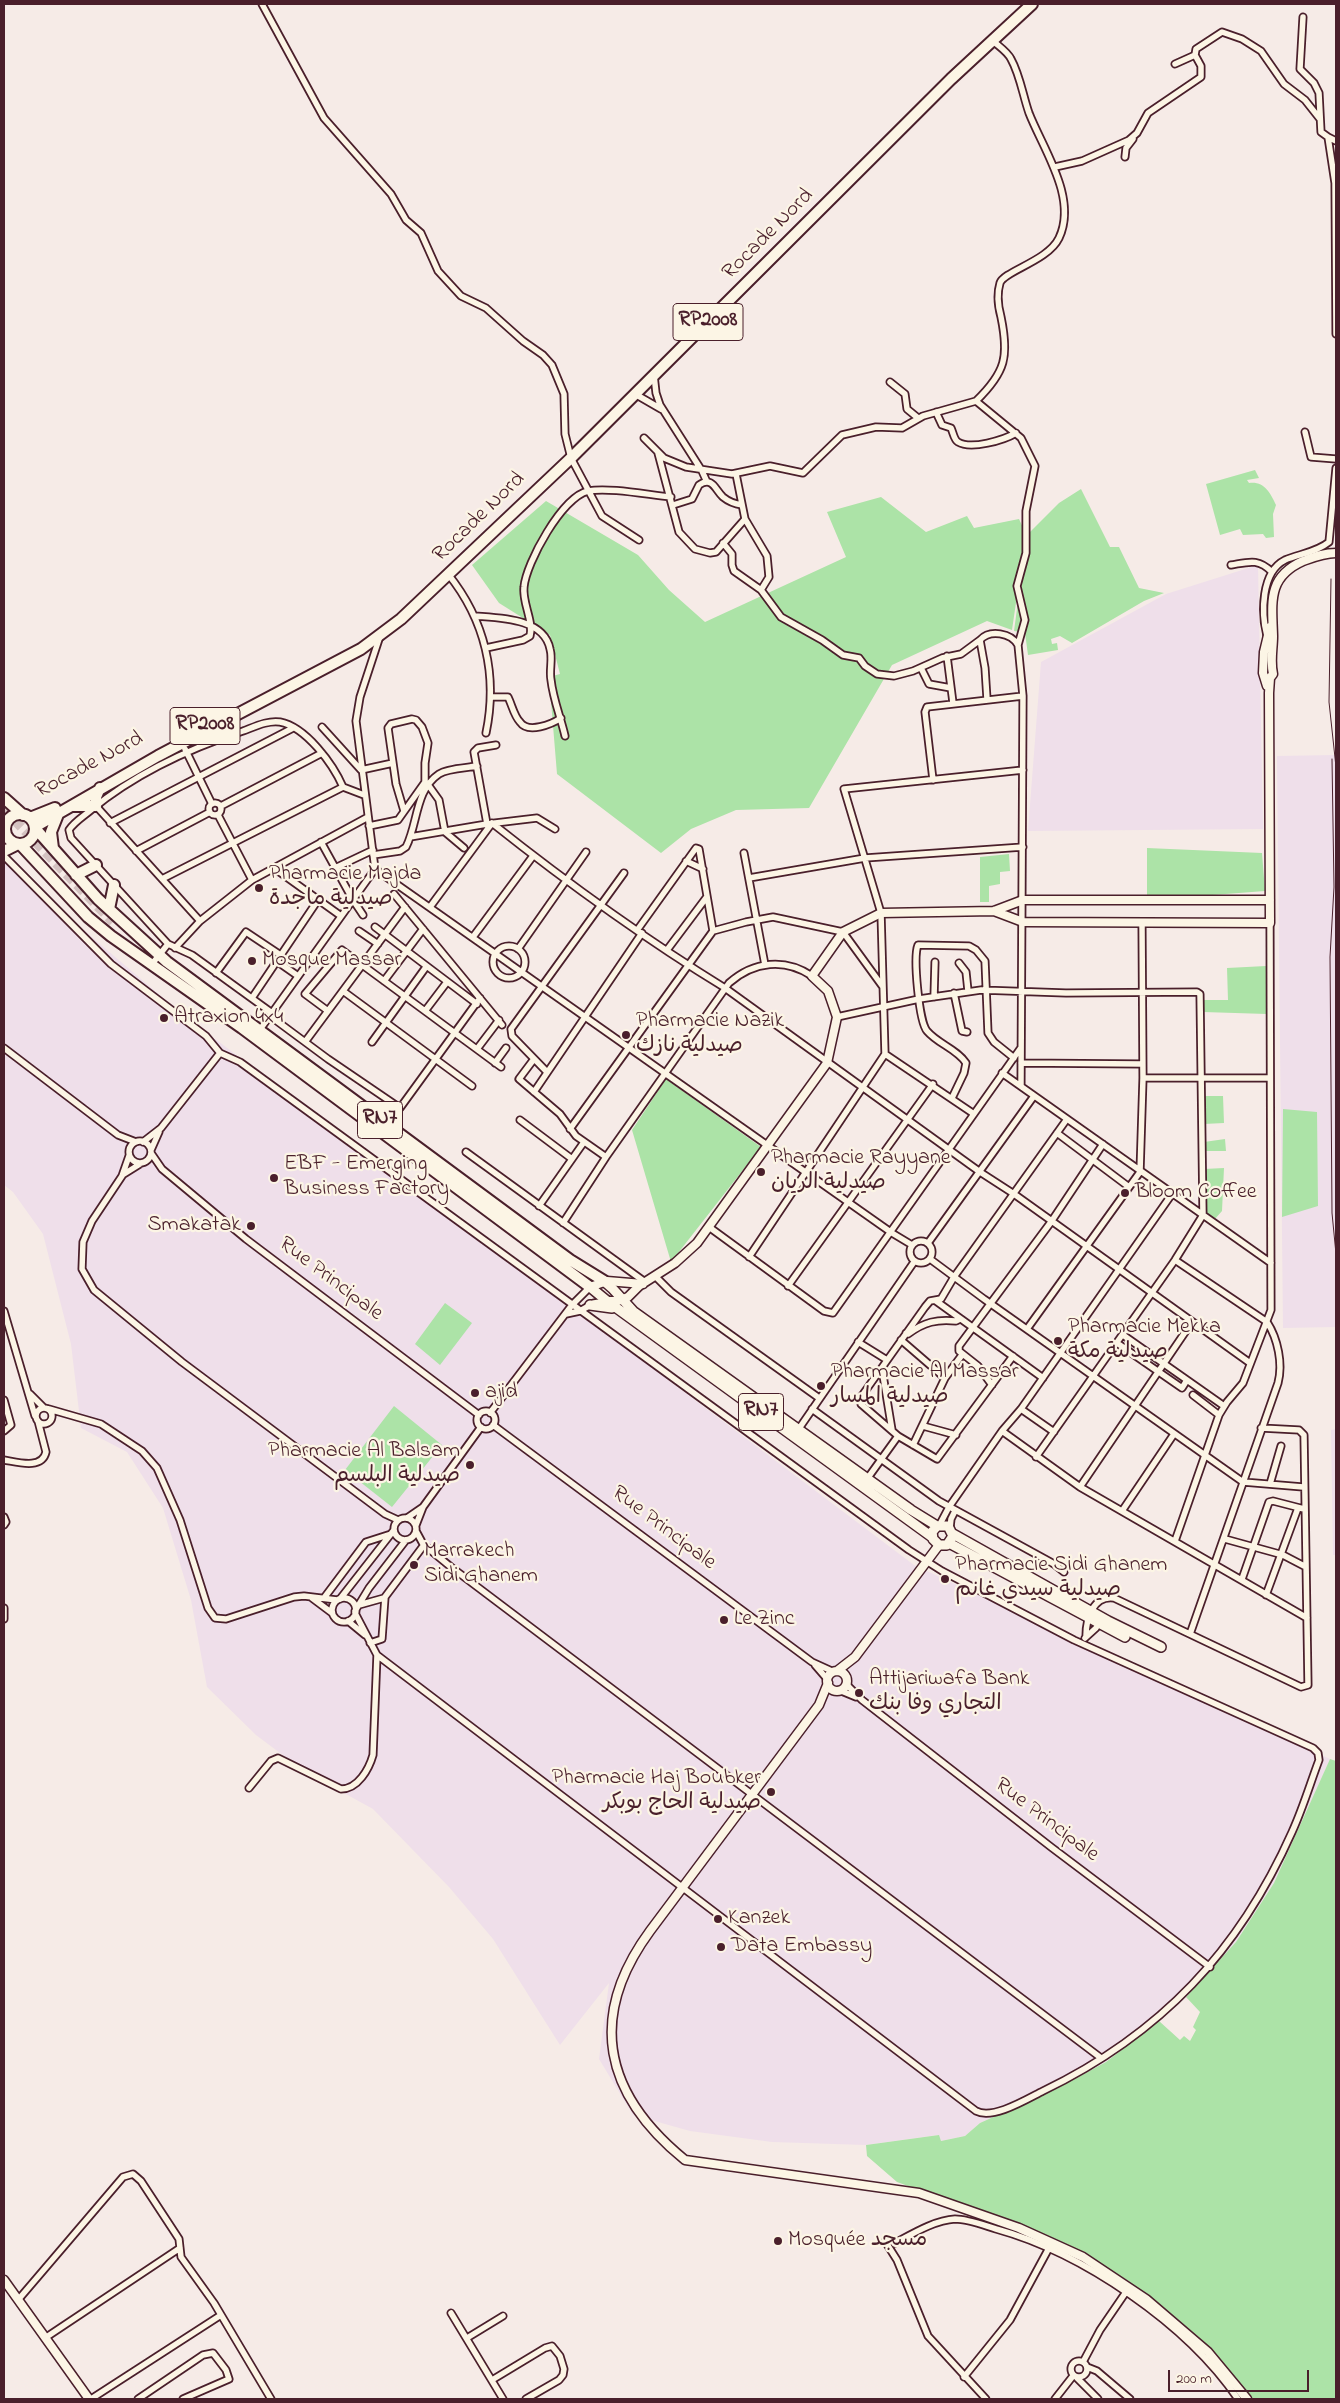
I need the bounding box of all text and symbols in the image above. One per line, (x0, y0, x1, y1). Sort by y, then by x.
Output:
street label: Rocade Nord (718, 184, 820, 286)
road number: RP2008 (673, 304, 743, 341)
street label: Rocade Nord (428, 467, 532, 569)
road number: RP2008 (170, 708, 240, 744)
street label: Rocade Nord (32, 727, 148, 805)
place label: Pharmacie Majda صيدلية ماجدة (269, 862, 421, 914)
marker: Pharmacie Majda صيدلية ماجدة (253, 882, 265, 894)
place label: Mosque Massar (262, 948, 401, 974)
marker: Mosque Massar (246, 955, 258, 967)
place label: Atraxion 4x4 (174, 1005, 283, 1031)
place label: Pharmacie Nazik صيدلية نازك (636, 1009, 784, 1060)
marker: Atraxion 4x4 (158, 1012, 170, 1024)
marker: Pharmacie Nazik صيدلية نازك (620, 1029, 632, 1041)
road number: RN7 (358, 1102, 402, 1138)
place label: Pharmacie Rayyane صيدلية الريان (771, 1146, 951, 1198)
place label: EBF - Emerging Business Factory (284, 1152, 449, 1204)
marker: Pharmacie Rayyane صيدلية الريان (755, 1166, 767, 1178)
marker: EBF - Emerging Business Factory (268, 1172, 280, 1184)
place label: Bloom Coffee (1135, 1180, 1257, 1206)
marker: Bloom Coffee (1119, 1187, 1131, 1199)
place label: Smakatak (148, 1213, 241, 1239)
marker: Smakatak (245, 1220, 257, 1232)
street label: Rue Principale (272, 1232, 388, 1328)
place label: Pharmacie Mekka صيدلية مكة (1068, 1315, 1221, 1366)
marker: Pharmacie Mekka صيدلية مكة (1052, 1335, 1064, 1347)
place label: Pharmacie Al Massar صيدلية المسار (831, 1360, 1019, 1412)
place label: ajid (485, 1380, 518, 1406)
marker: Pharmacie Al Massar صيدلية المسار (815, 1380, 827, 1392)
marker: ajid (469, 1387, 481, 1399)
road number: RN7 (738, 1394, 784, 1430)
place label: Pharmacie Al Balsam صيدلية البلسم (268, 1439, 460, 1490)
marker: Pharmacie Al Balsam صيدلية البلسم (464, 1459, 476, 1471)
street label: Rue Principale (605, 1481, 721, 1577)
place label: Marrakech Sidi Ghanem (424, 1539, 538, 1590)
place label: Pharmacie Sidi Ghanem صيدلية سيدي غانم (955, 1553, 1167, 1604)
marker: Marrakech Sidi Ghanem (408, 1559, 420, 1571)
marker: Pharmacie Sidi Ghanem صيدلية سيدي غانم (939, 1573, 951, 1585)
place label: Le Zinc (734, 1607, 795, 1633)
marker: Le Zinc (718, 1614, 730, 1626)
place label: Attijariwafa Bank التجاري وفا بنك (869, 1667, 1029, 1718)
marker: Attijariwafa Bank التجاري وفا بنك (853, 1687, 865, 1699)
place label: Pharmacie Haj Boubker صيدلية الحاج بوبكر (552, 1766, 761, 1818)
street label: Rue Principale (988, 1773, 1104, 1869)
marker: Pharmacie Haj Boubker صيدلية الحاج بوبكر (765, 1786, 777, 1798)
place label: Kanzek (728, 1906, 790, 1932)
marker: Kanzek (712, 1913, 724, 1925)
place label: Data Embassy (731, 1934, 872, 1960)
marker: Data Embassy (715, 1941, 727, 1953)
place label: Mosquée مسجد (788, 2228, 927, 2254)
marker: Mosquée مسجد (772, 2235, 784, 2247)
scale bar (1170, 2360, 1311, 2392)
text: 200 m (1176, 2368, 1212, 2390)

